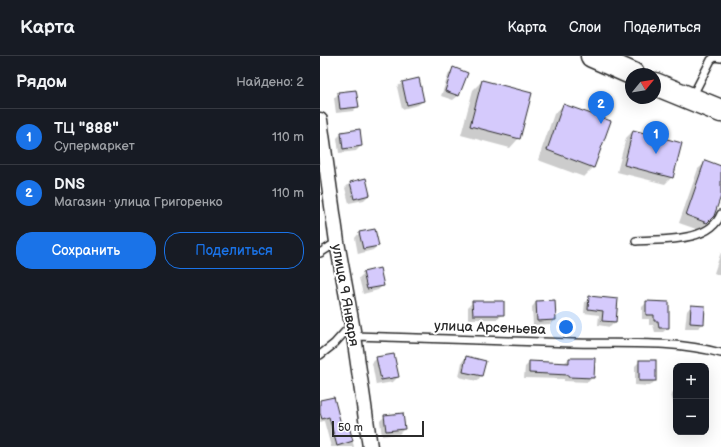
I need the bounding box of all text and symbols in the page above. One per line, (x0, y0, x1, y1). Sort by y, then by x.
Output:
text: Карта (20, 16, 74, 39)
text: Карта (507, 19, 547, 36)
text: Слои (569, 19, 601, 36)
text: Поделиться (623, 19, 701, 36)
north arrow (625, 68, 661, 104)
text: Рядом (16, 72, 67, 92)
text: Найдено: 2 (236, 74, 304, 90)
pin: 2 (588, 91, 614, 124)
text: ТЦ "888" (54, 119, 119, 138)
pin: 1 (643, 121, 669, 154)
text: 1 (26, 129, 32, 145)
text: 110 m (272, 129, 304, 145)
text: Супермаркет (54, 138, 135, 154)
text: DNS (54, 175, 85, 194)
text: 2 (25, 185, 33, 201)
text: 110 m (272, 185, 304, 201)
text: Магазин · улица Григоренко (54, 194, 223, 210)
button: Сохранить (16, 232, 156, 269)
button: Поделиться (164, 232, 304, 269)
street label: улица 9 Января (328, 243, 363, 348)
street label: улица Арсеньева (434, 317, 547, 338)
your location (556, 317, 576, 337)
map controls (673, 363, 709, 435)
button: + (673, 363, 709, 399)
button: − (673, 399, 709, 435)
scale bar (332, 419, 424, 438)
text: 50 m (338, 421, 363, 434)

